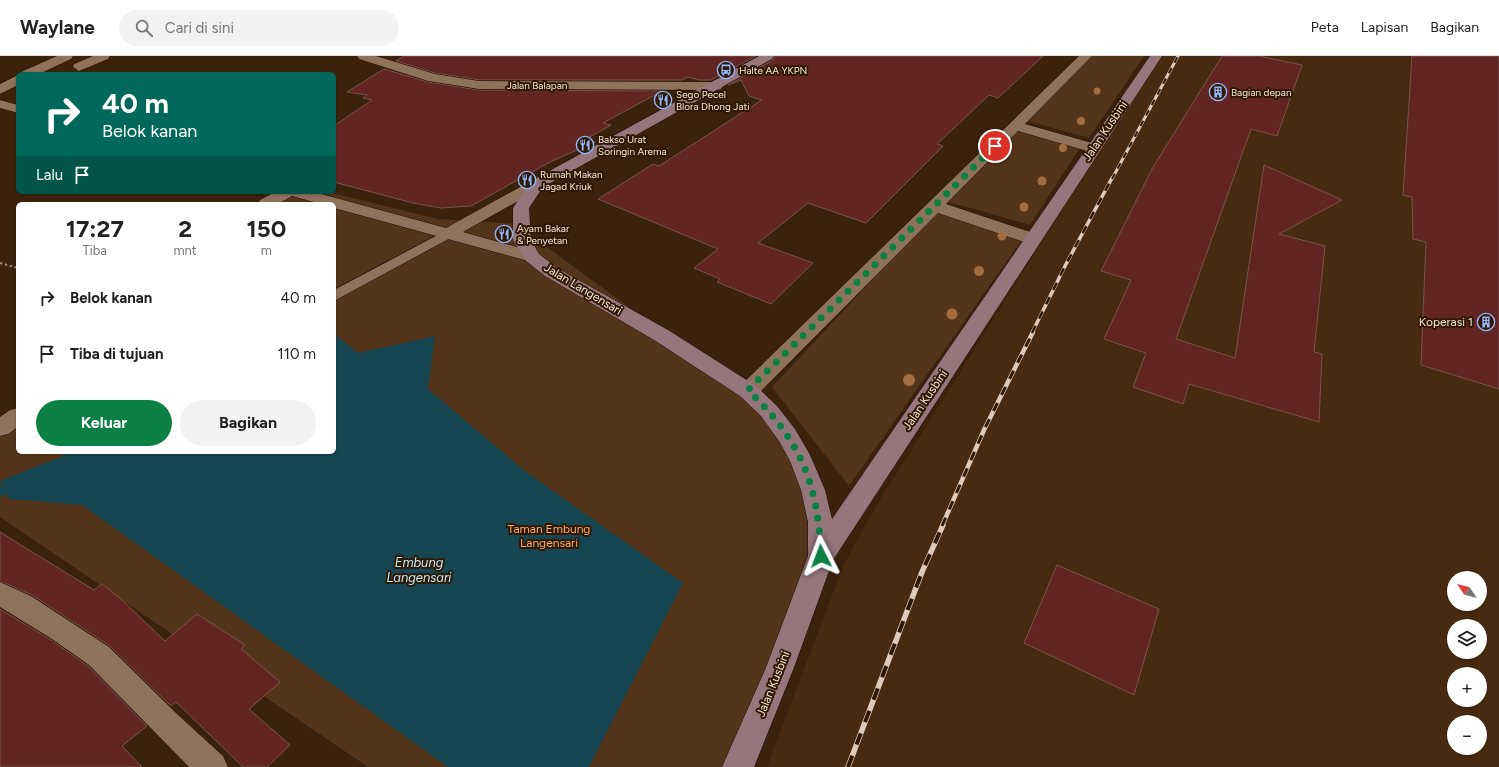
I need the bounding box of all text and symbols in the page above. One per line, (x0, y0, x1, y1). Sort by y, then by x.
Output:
search box (119, 10, 399, 46)
text: Waylane (20, 16, 95, 39)
icon: search (133, 17, 155, 39)
text: Cari di sini (165, 19, 234, 37)
text: Peta (1311, 19, 1339, 36)
text: Lapisan (1361, 19, 1408, 36)
text: Bagikan (1430, 19, 1479, 36)
bus stop icon: Halte AA YKPN (716, 60, 736, 80)
place label: Halte AA YKPN (739, 64, 807, 77)
street label: Jalan Balapan (507, 79, 568, 92)
building icon: Bagian depan (1208, 82, 1228, 102)
text: 40 m (102, 86, 169, 120)
place label: Bagian depan (1231, 86, 1292, 99)
icon: right (36, 88, 88, 140)
place label: Sego Pecel Blora Dhong Jati (676, 88, 750, 113)
restaurant icon: Sego Pecel Blora Dhong Jati (653, 90, 673, 110)
street label: Jalan Kusbini (1080, 98, 1130, 164)
text: Belok kanan (102, 120, 197, 142)
pin (978, 129, 1012, 163)
place label: Bakso Urat Soringin Arema (598, 133, 667, 158)
restaurant icon: Bakso Urat Soringin Arema (575, 135, 595, 155)
icon: arrive (984, 135, 1006, 157)
icon: arrive (71, 164, 93, 186)
text: Lalu (36, 166, 63, 184)
place label: Rumah Makan Jagad Kriuk (540, 168, 603, 193)
restaurant icon: Rumah Makan Jagad Kriuk (517, 170, 537, 190)
text: 17:27 (66, 214, 124, 243)
text: 2 (178, 214, 192, 243)
text: 150 (247, 214, 286, 243)
place label: Ayam Bakar & Penyetan (517, 222, 570, 247)
restaurant icon: Ayam Bakar & Penyetan (494, 224, 514, 244)
text: Tiba (83, 243, 107, 258)
text: mnt (174, 243, 197, 258)
text: m (261, 243, 272, 258)
street label: Jalan Langensari (541, 260, 625, 318)
icon: right (36, 287, 58, 309)
text: Belok kanan (70, 289, 152, 307)
text: 40 m (281, 289, 316, 307)
building icon: Koperasi 1 (1476, 312, 1496, 332)
place label: Koperasi 1 (1419, 315, 1473, 329)
icon: arrive (36, 343, 58, 365)
text: Tiba di tujuan (70, 345, 164, 363)
text: 110 m (278, 345, 316, 363)
street label: Jalan Kusbini (900, 367, 950, 433)
button: Keluar (36, 400, 172, 446)
button: Bagikan (180, 400, 316, 446)
park label: Taman Embung Langensari (508, 522, 590, 550)
position arrow (800, 535, 842, 577)
water label: Embung Langensari (387, 555, 452, 585)
north arrow (1447, 571, 1487, 611)
map controls (1447, 571, 1487, 755)
button: layers (1447, 619, 1487, 659)
street label: Jalan Kusbini (753, 649, 793, 719)
button: + (1447, 667, 1487, 707)
button: − (1447, 715, 1487, 755)

